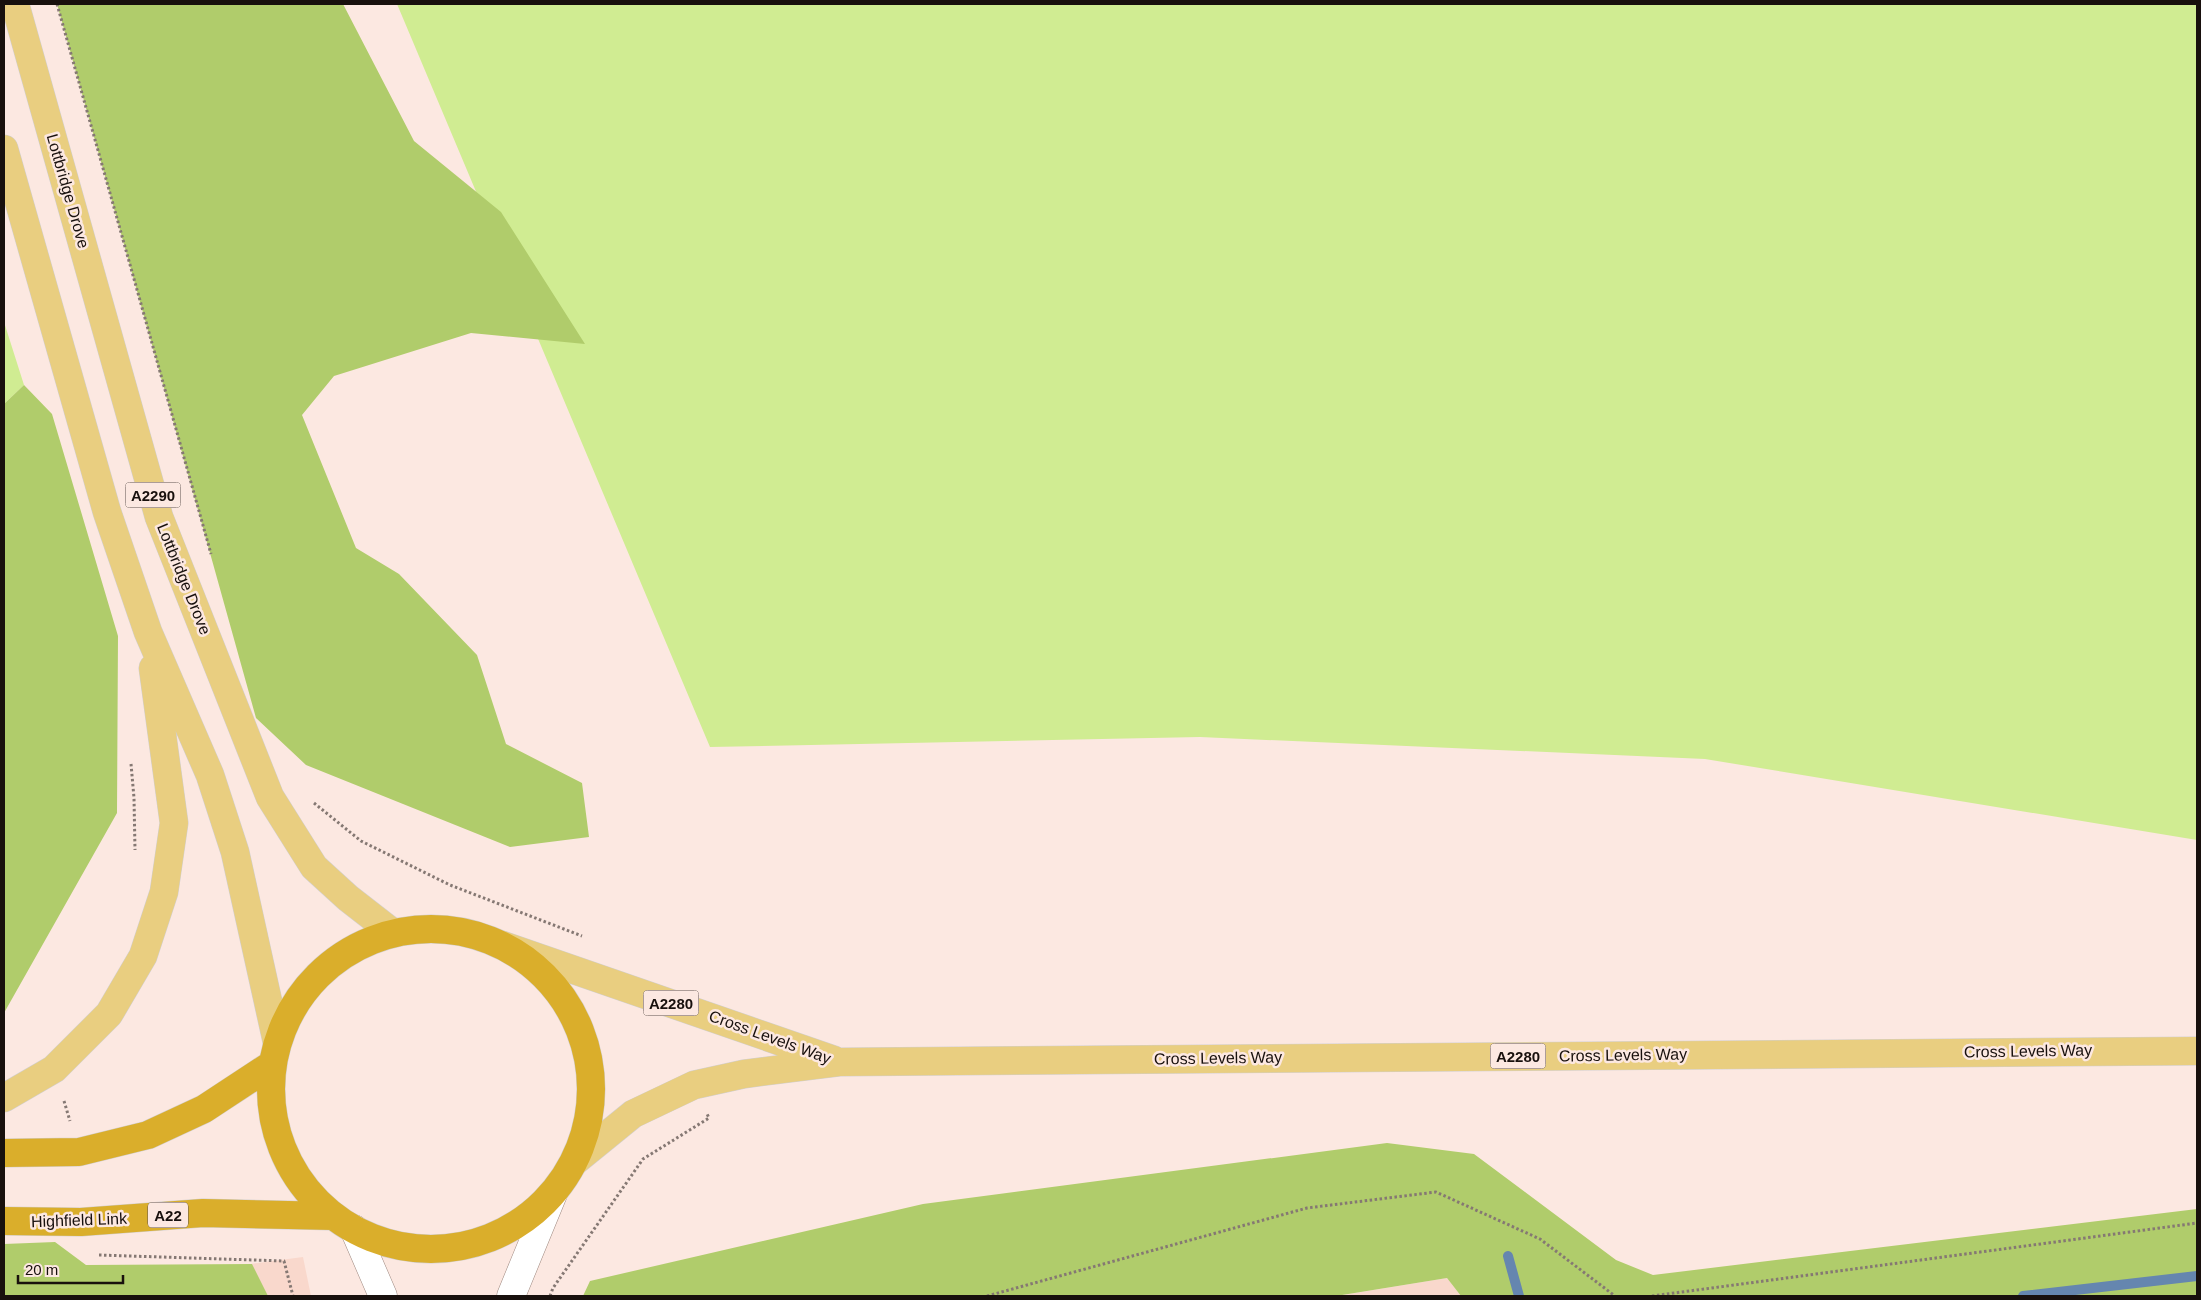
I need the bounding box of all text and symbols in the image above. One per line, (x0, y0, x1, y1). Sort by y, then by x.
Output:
street label: Lottbridge Drove (44, 132, 93, 250)
road number: A2290 (126, 482, 180, 508)
street label: Lottbridge Drove (154, 521, 214, 637)
road number: A2280 (644, 990, 698, 1016)
street label: Cross Levels Way (707, 1007, 833, 1067)
street label: Cross Levels Way (1964, 1041, 2092, 1061)
road number: A2280 (1490, 1044, 1546, 1068)
street label: Cross Levels Way (1559, 1045, 1687, 1065)
street label: Cross Levels Way (1154, 1048, 1282, 1068)
road number: A22 (148, 1202, 188, 1228)
street label: Highfield Link (31, 1210, 128, 1230)
scale bar (18, 1252, 122, 1284)
text: 20 m (25, 1261, 58, 1278)

